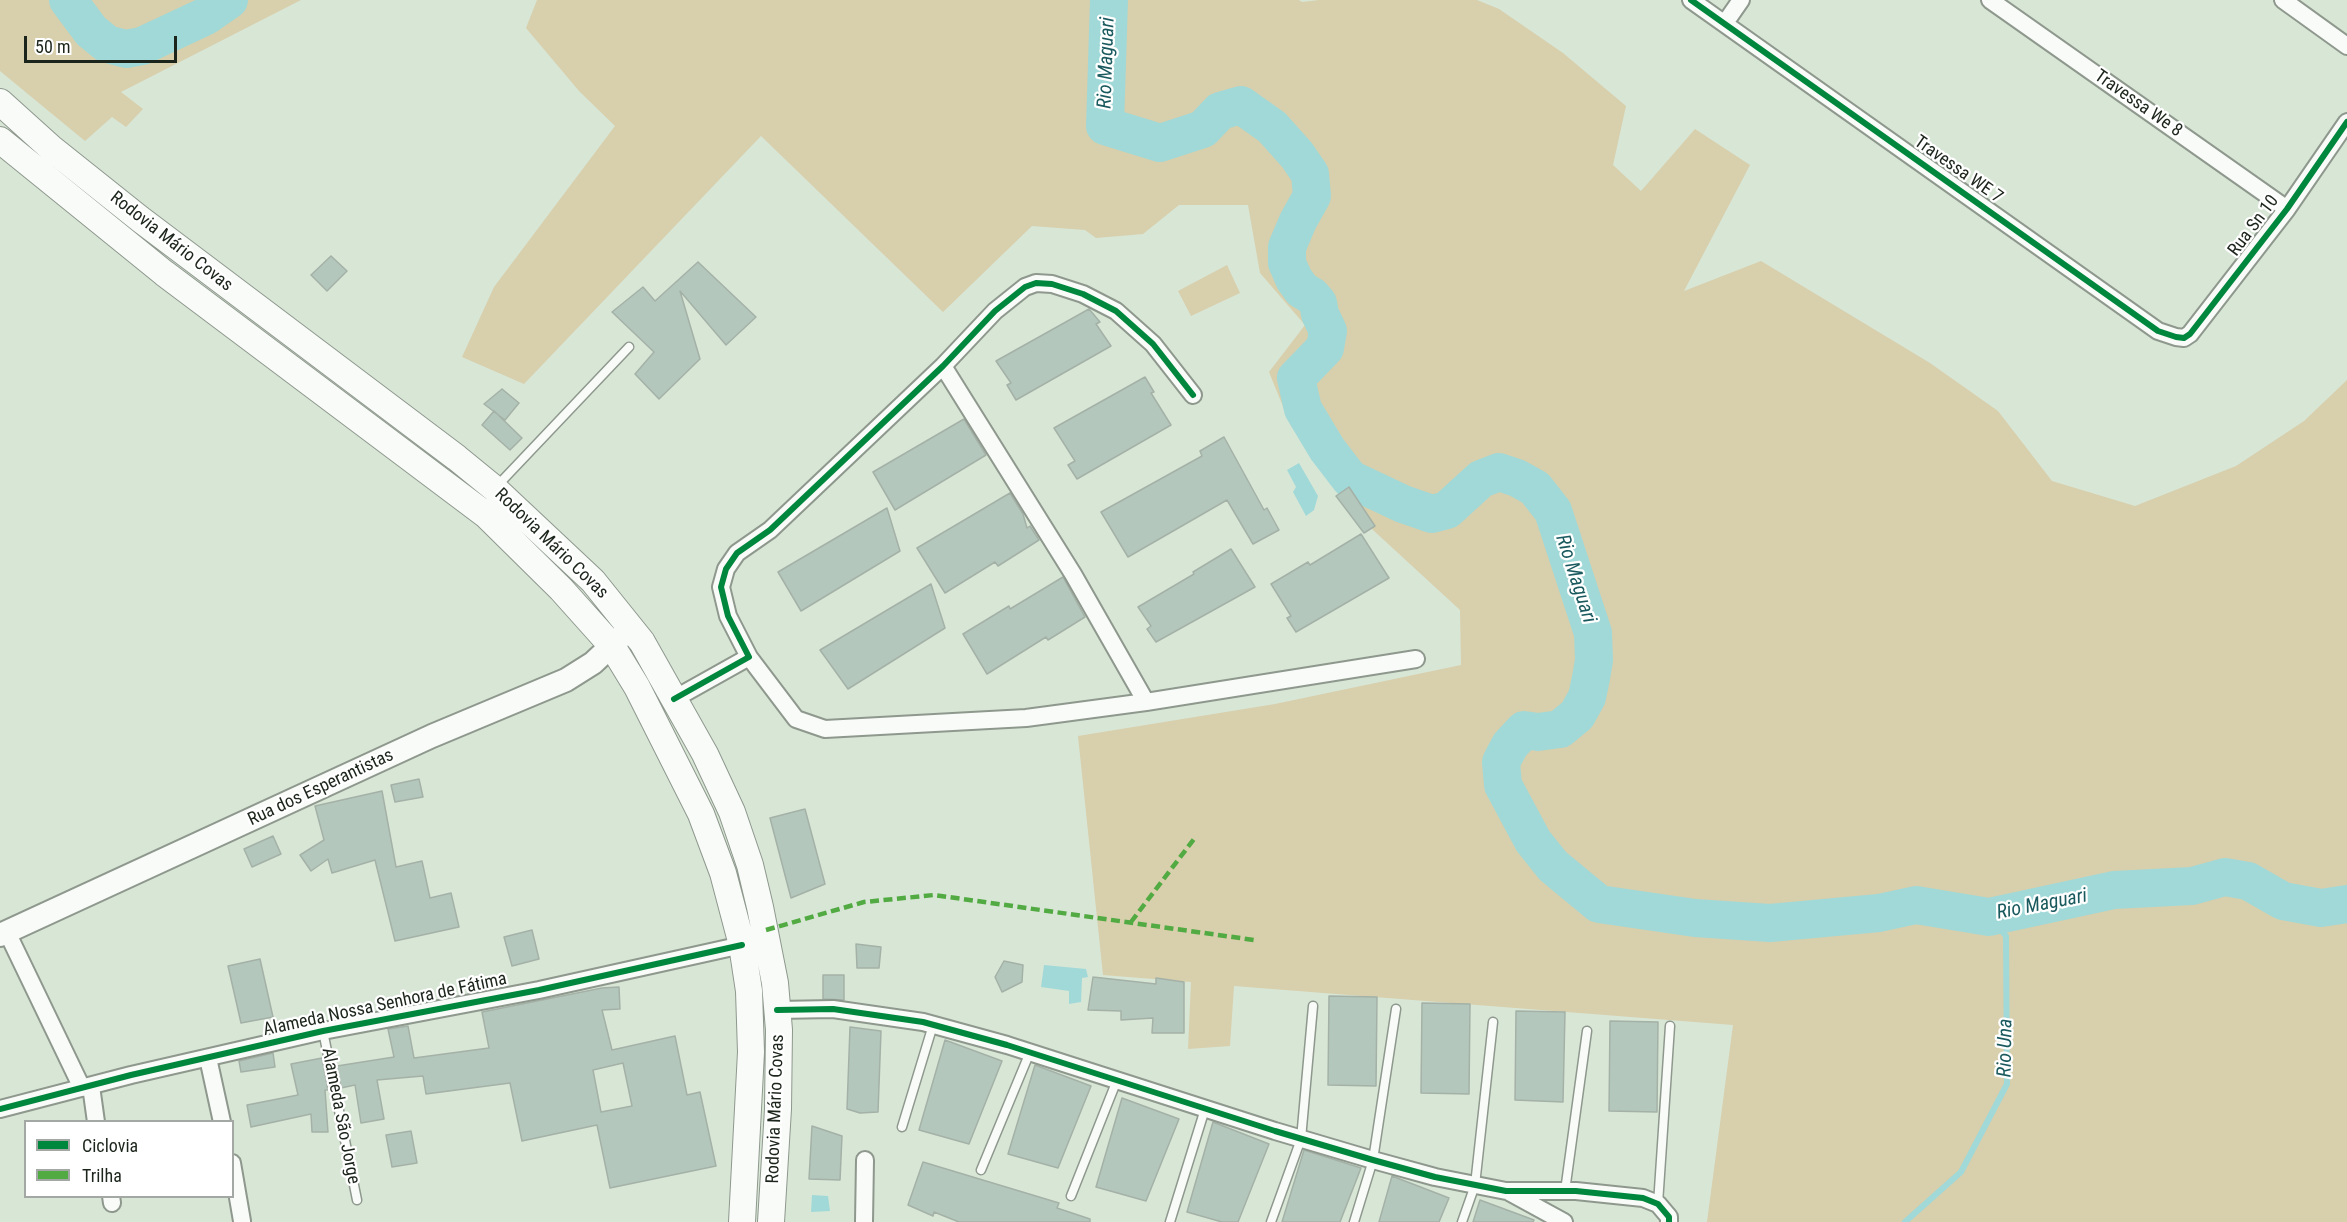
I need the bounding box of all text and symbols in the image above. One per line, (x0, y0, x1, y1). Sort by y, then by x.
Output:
water label: Rio Maguari (1093, 17, 1121, 109)
scale bar (27, 24, 180, 62)
text: 50 m (35, 36, 70, 57)
street label: Travessa We 8 (2090, 66, 2186, 142)
street label: Travessa WE 7 (1910, 132, 2006, 208)
street label: Rodovia Mário Covas (105, 187, 237, 297)
street label: Rua Sn 10 (2224, 191, 2284, 261)
street label: Rodovia Mário Covas (490, 484, 612, 604)
water label: Rio Maguari (1549, 532, 1601, 626)
street label: Rua dos Esperantistas (245, 745, 397, 831)
water label: Rio Maguari (1995, 884, 2089, 926)
street label: Alameda Nossa Senhora de Fátima (261, 969, 509, 1041)
water label: Rio Una (1993, 1018, 2019, 1078)
street label: Rodovia Mário Covas (763, 1034, 789, 1184)
street label: Alameda São Jorge (316, 1046, 364, 1186)
legend (24, 1120, 234, 1198)
text: Ciclovia (82, 1135, 138, 1156)
text: Trilha (82, 1165, 122, 1186)

